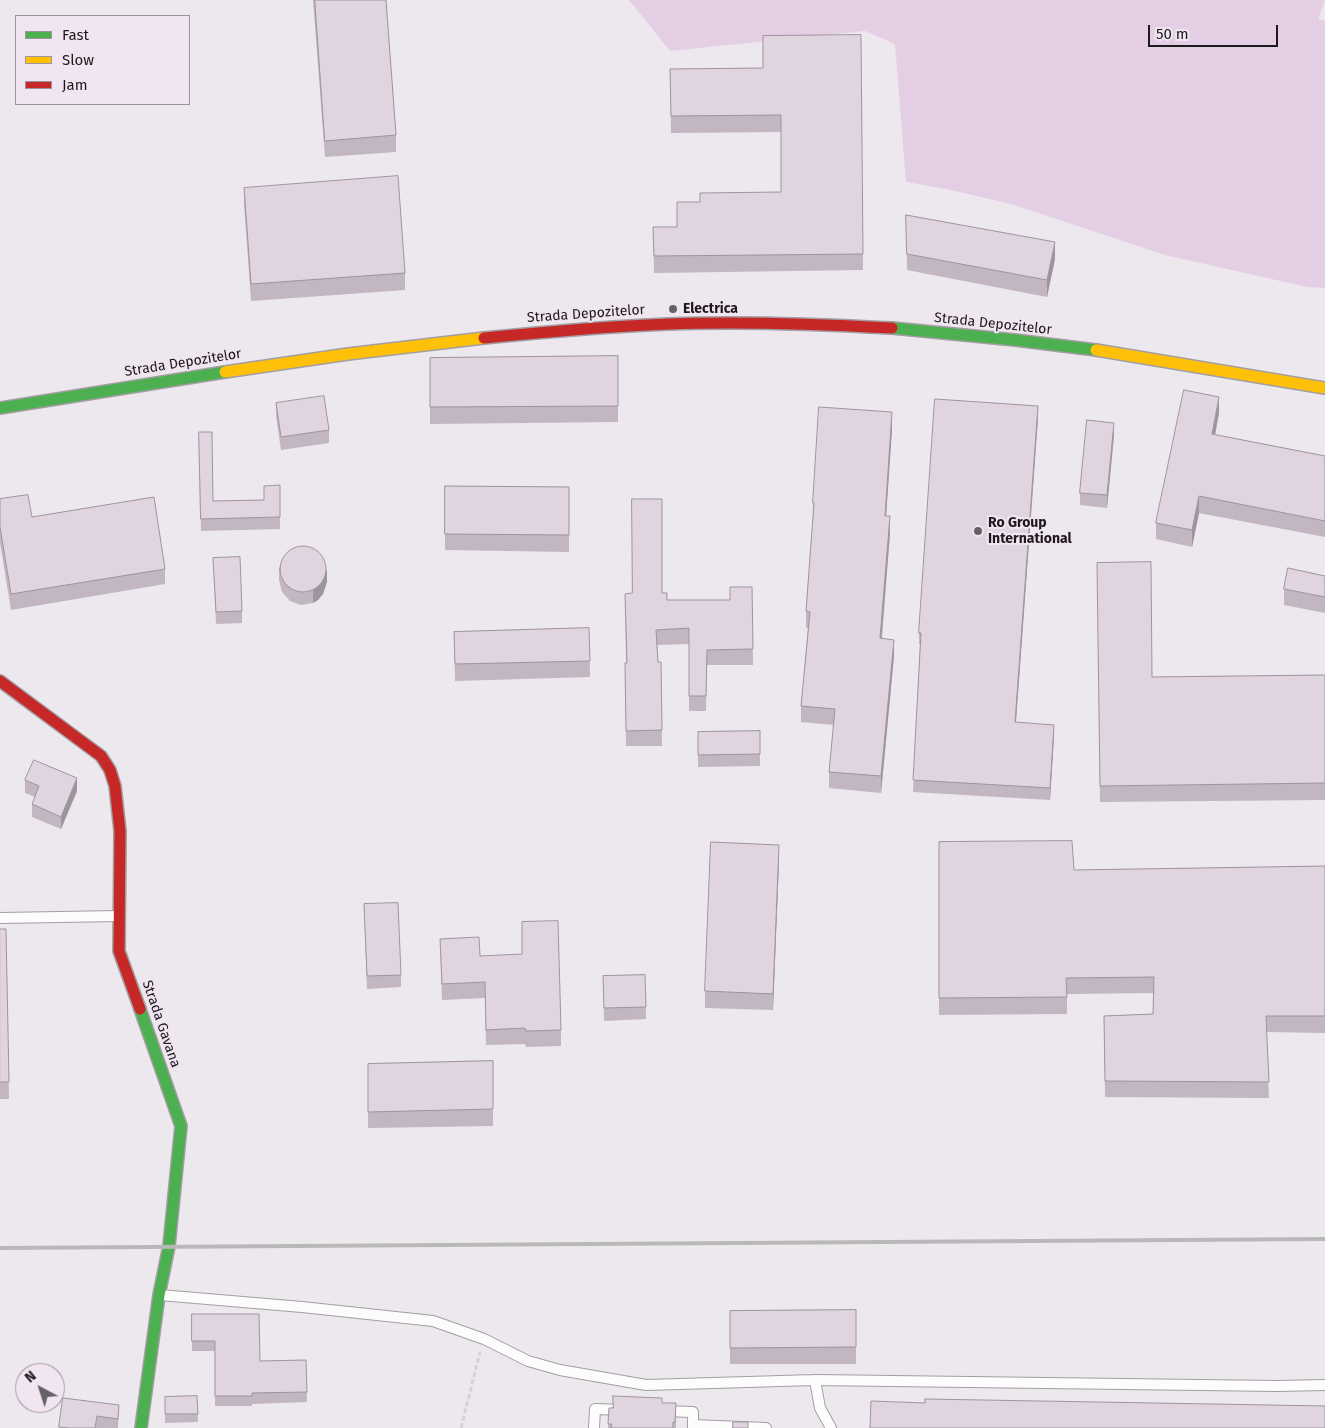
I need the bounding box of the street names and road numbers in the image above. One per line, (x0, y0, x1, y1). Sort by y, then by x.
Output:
street label: Strada Depozitelor (527, 302, 645, 326)
street label: Strada Depozitelor (933, 309, 1053, 339)
street label: Strada Depozitelor (123, 345, 243, 381)
street label: Strada Gavana (138, 978, 184, 1070)

